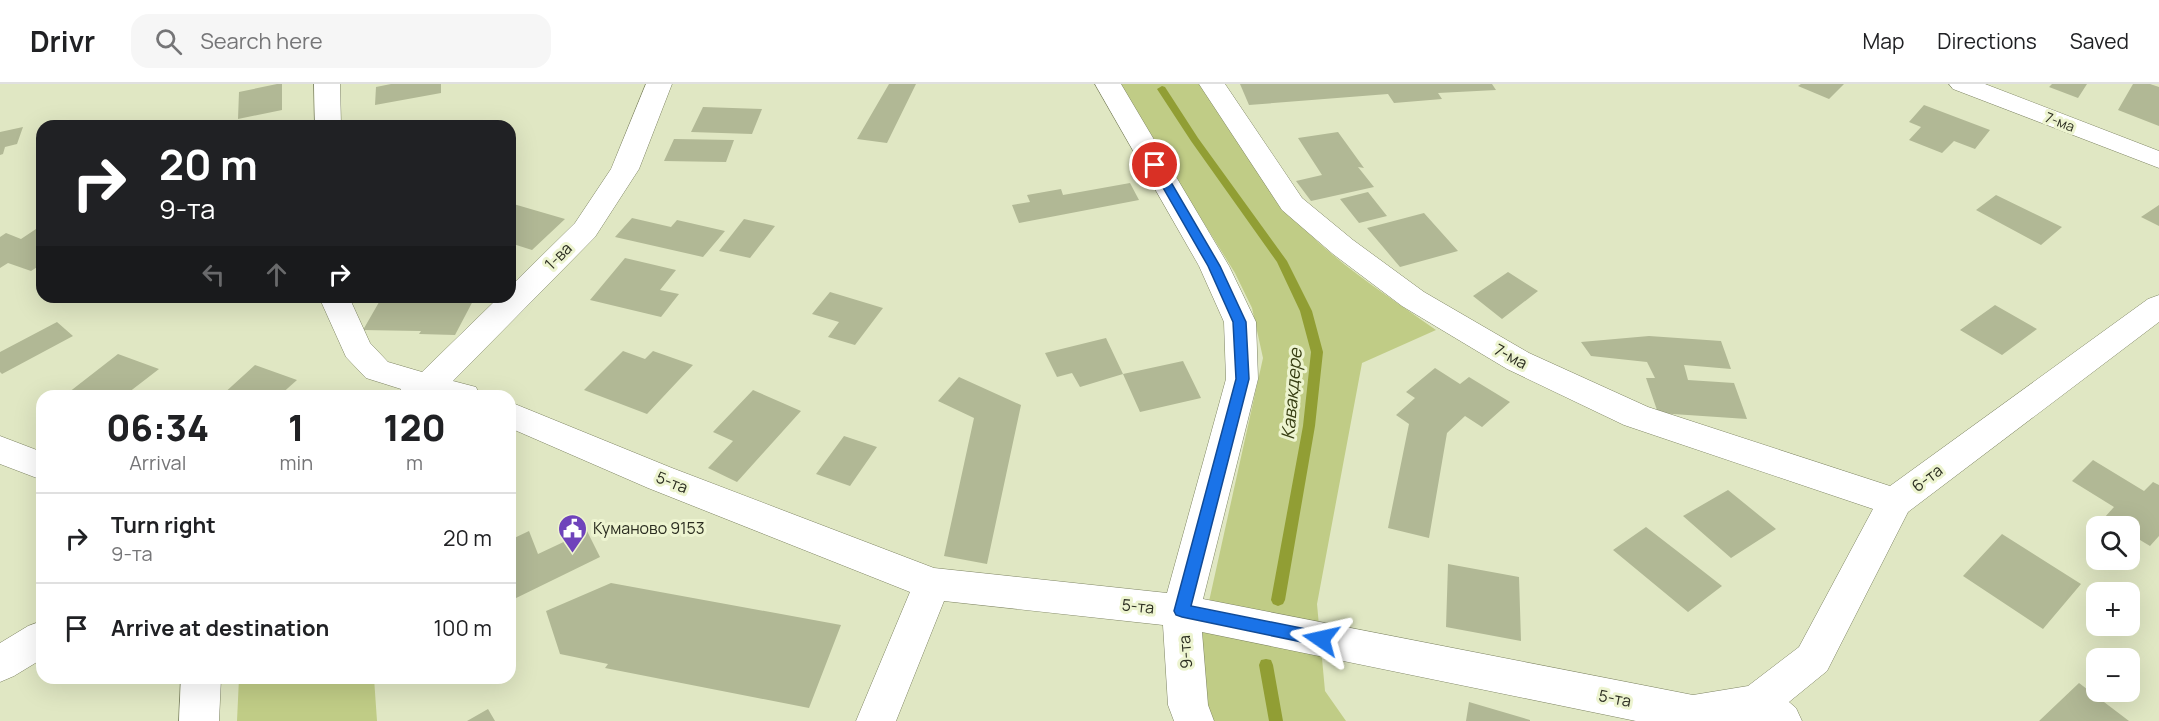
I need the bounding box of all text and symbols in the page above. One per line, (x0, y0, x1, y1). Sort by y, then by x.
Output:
search box (131, 14, 551, 68)
text: Drivr (30, 22, 95, 60)
icon: search (152, 25, 185, 58)
text: Search here (200, 26, 323, 56)
text: Map (1863, 27, 1904, 55)
text: Directions (1937, 27, 2037, 55)
text: Saved (2070, 27, 2129, 55)
street label: 7-ма (2043, 107, 2078, 136)
text: 20 m (159, 135, 258, 193)
pin (1129, 139, 1180, 190)
icon: right (60, 144, 138, 222)
icon: arrive (1138, 148, 1171, 181)
text: 9-та (159, 190, 215, 227)
street label: 1-ва (539, 237, 577, 275)
icon: left (197, 258, 230, 291)
icon: ahead (260, 258, 293, 291)
icon: right (323, 258, 356, 291)
street label: 7-ма (1491, 338, 1531, 374)
water label: Кавакдере (1275, 346, 1307, 441)
text: 06:34 (106, 403, 209, 452)
text: 1 (288, 403, 304, 452)
text: 120 (383, 403, 446, 452)
text: Arrival (129, 449, 186, 476)
text: min (280, 449, 313, 476)
text: m (406, 449, 423, 476)
street label: 6-та (1907, 459, 1947, 497)
street label: 5-та (653, 466, 691, 498)
text: Turn right (111, 510, 216, 540)
public building icon: Куманово 9153 (556, 512, 588, 554)
map controls (2086, 516, 2140, 702)
button: search (2086, 516, 2140, 570)
place label: Куманово 9153 (593, 517, 705, 539)
icon: right (60, 522, 93, 555)
text: 20 m (443, 523, 492, 553)
text: 9-та (111, 540, 153, 567)
button: + (2086, 582, 2140, 636)
street label: 5-та (1121, 593, 1155, 619)
position arrow (1289, 607, 1353, 671)
icon: arrive (60, 612, 93, 645)
text: Arrive at destination (111, 613, 329, 643)
text: 100 m (434, 613, 492, 643)
street label: 9-та (1173, 635, 1197, 669)
button: − (2086, 648, 2140, 702)
street label: 5-та (1597, 684, 1633, 712)

